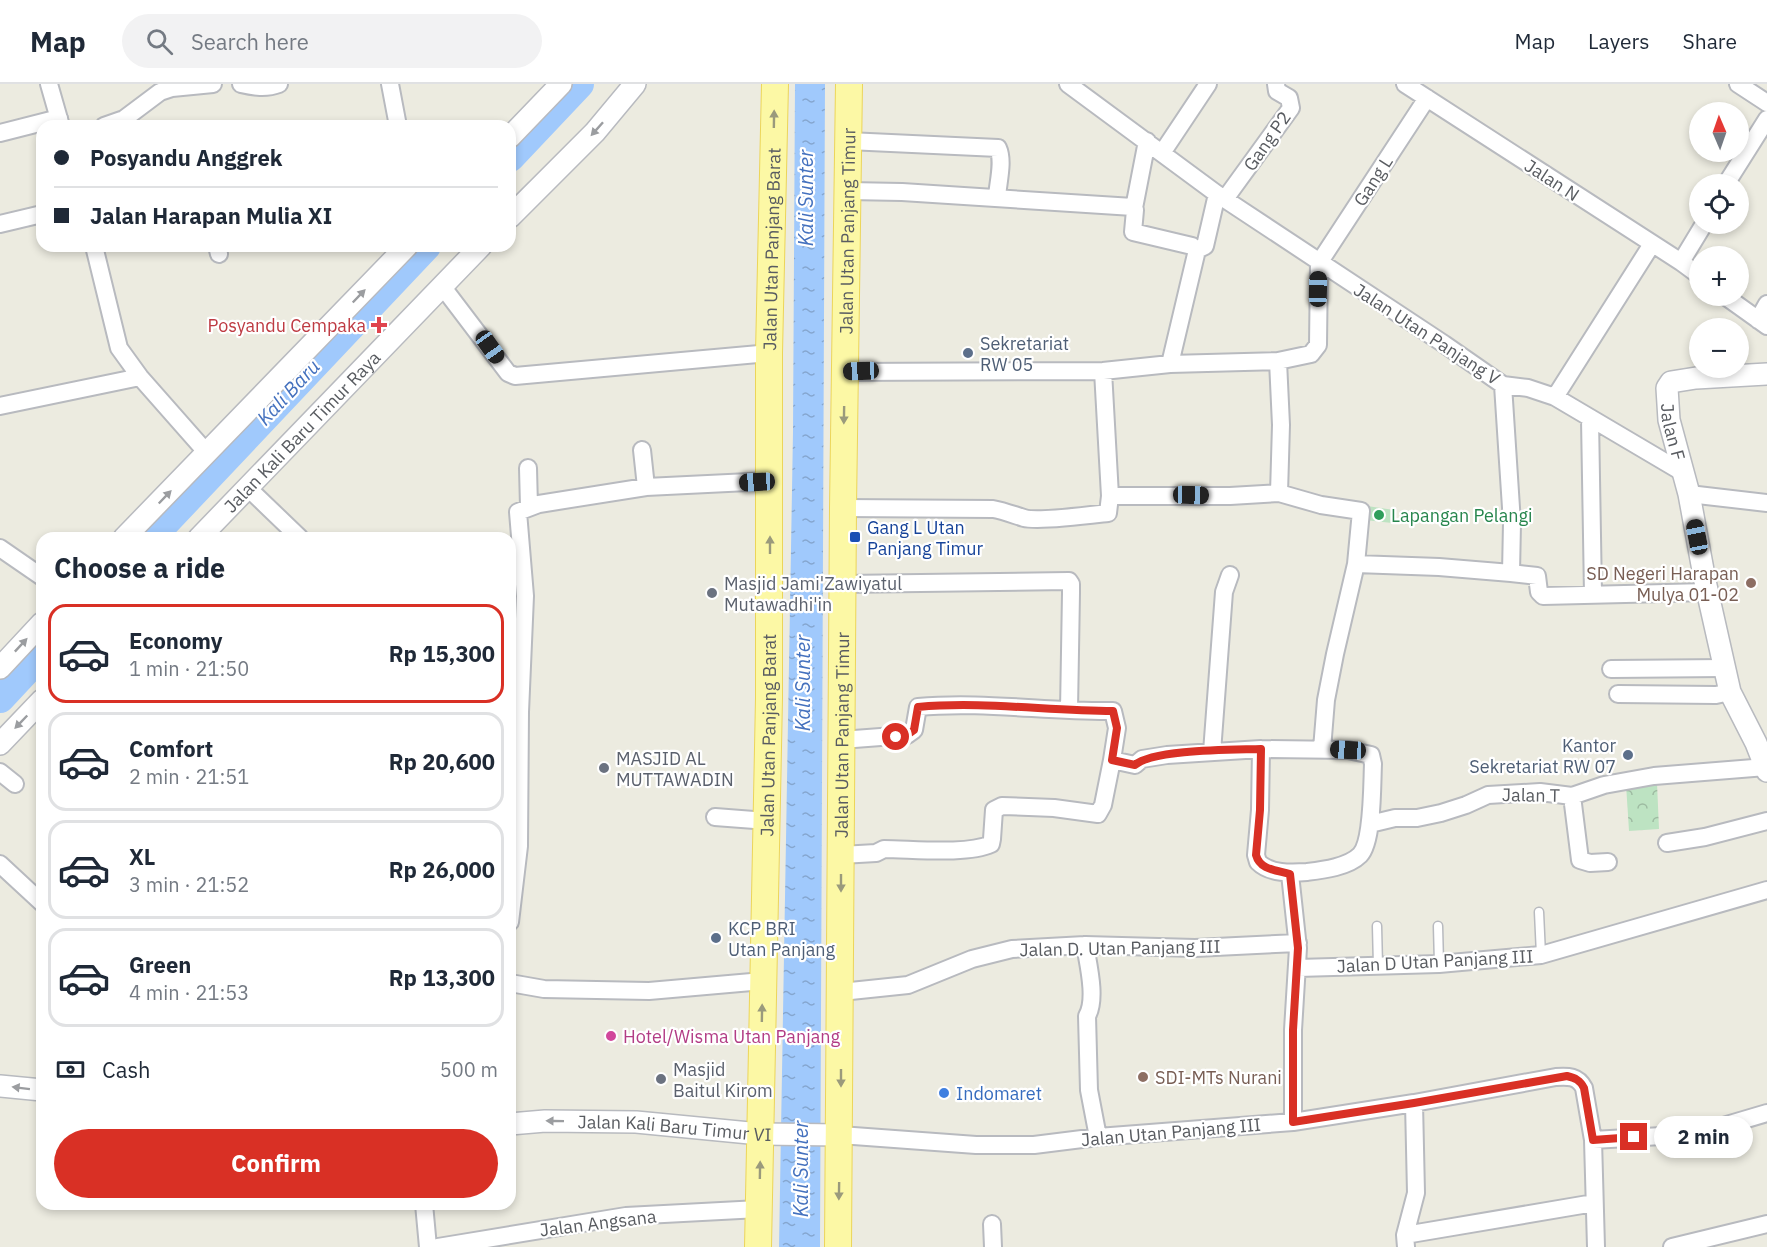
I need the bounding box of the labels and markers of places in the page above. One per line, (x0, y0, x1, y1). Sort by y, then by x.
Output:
place label: Posyandu Cempaka (208, 314, 366, 337)
marker: Posyandu Cempaka (370, 316, 388, 334)
place label: Sekretariat RW 05 (980, 332, 1069, 376)
marker: Sekretariat RW 05 (961, 346, 975, 360)
place label: Lapangan Pelangi (1391, 504, 1533, 527)
marker: Lapangan Pelangi (1372, 508, 1386, 522)
place label: Gang L Utan Panjang Timur (867, 516, 983, 560)
marker: Gang L Utan Panjang Timur (848, 530, 862, 544)
place label: SD Negeri Harapan Mulya 01-02 (1586, 562, 1739, 606)
place label: Masjid Jami'Zawiyatul Mutawadhi'in (724, 572, 902, 616)
marker: SD Negeri Harapan Mulya 01-02 (1744, 576, 1758, 590)
marker: Masjid Jami'Zawiyatul Mutawadhi'in (705, 586, 719, 600)
place label: Kantor Sekretariat RW 07 (1469, 734, 1616, 778)
place label: MASJID AL MUTTAWADIN (616, 747, 734, 791)
marker: Kantor Sekretariat RW 07 (1621, 748, 1635, 762)
marker: MASJID AL MUTTAWADIN (597, 761, 611, 775)
place label: KCP BRI Utan Panjang (728, 917, 836, 961)
marker: KCP BRI Utan Panjang (709, 931, 723, 945)
place label: Hotel/Wisma Utan Panjang (623, 1025, 840, 1048)
marker: Hotel/Wisma Utan Panjang (604, 1029, 618, 1043)
place label: Masjid Baitul Kirom (673, 1058, 773, 1102)
place label: SDI-MTs Nurani (1155, 1066, 1282, 1089)
marker: SDI-MTs Nurani (1136, 1070, 1150, 1084)
marker: Masjid Baitul Kirom (654, 1072, 668, 1086)
place label: Indomaret (956, 1082, 1042, 1105)
marker: Indomaret (937, 1086, 951, 1100)

